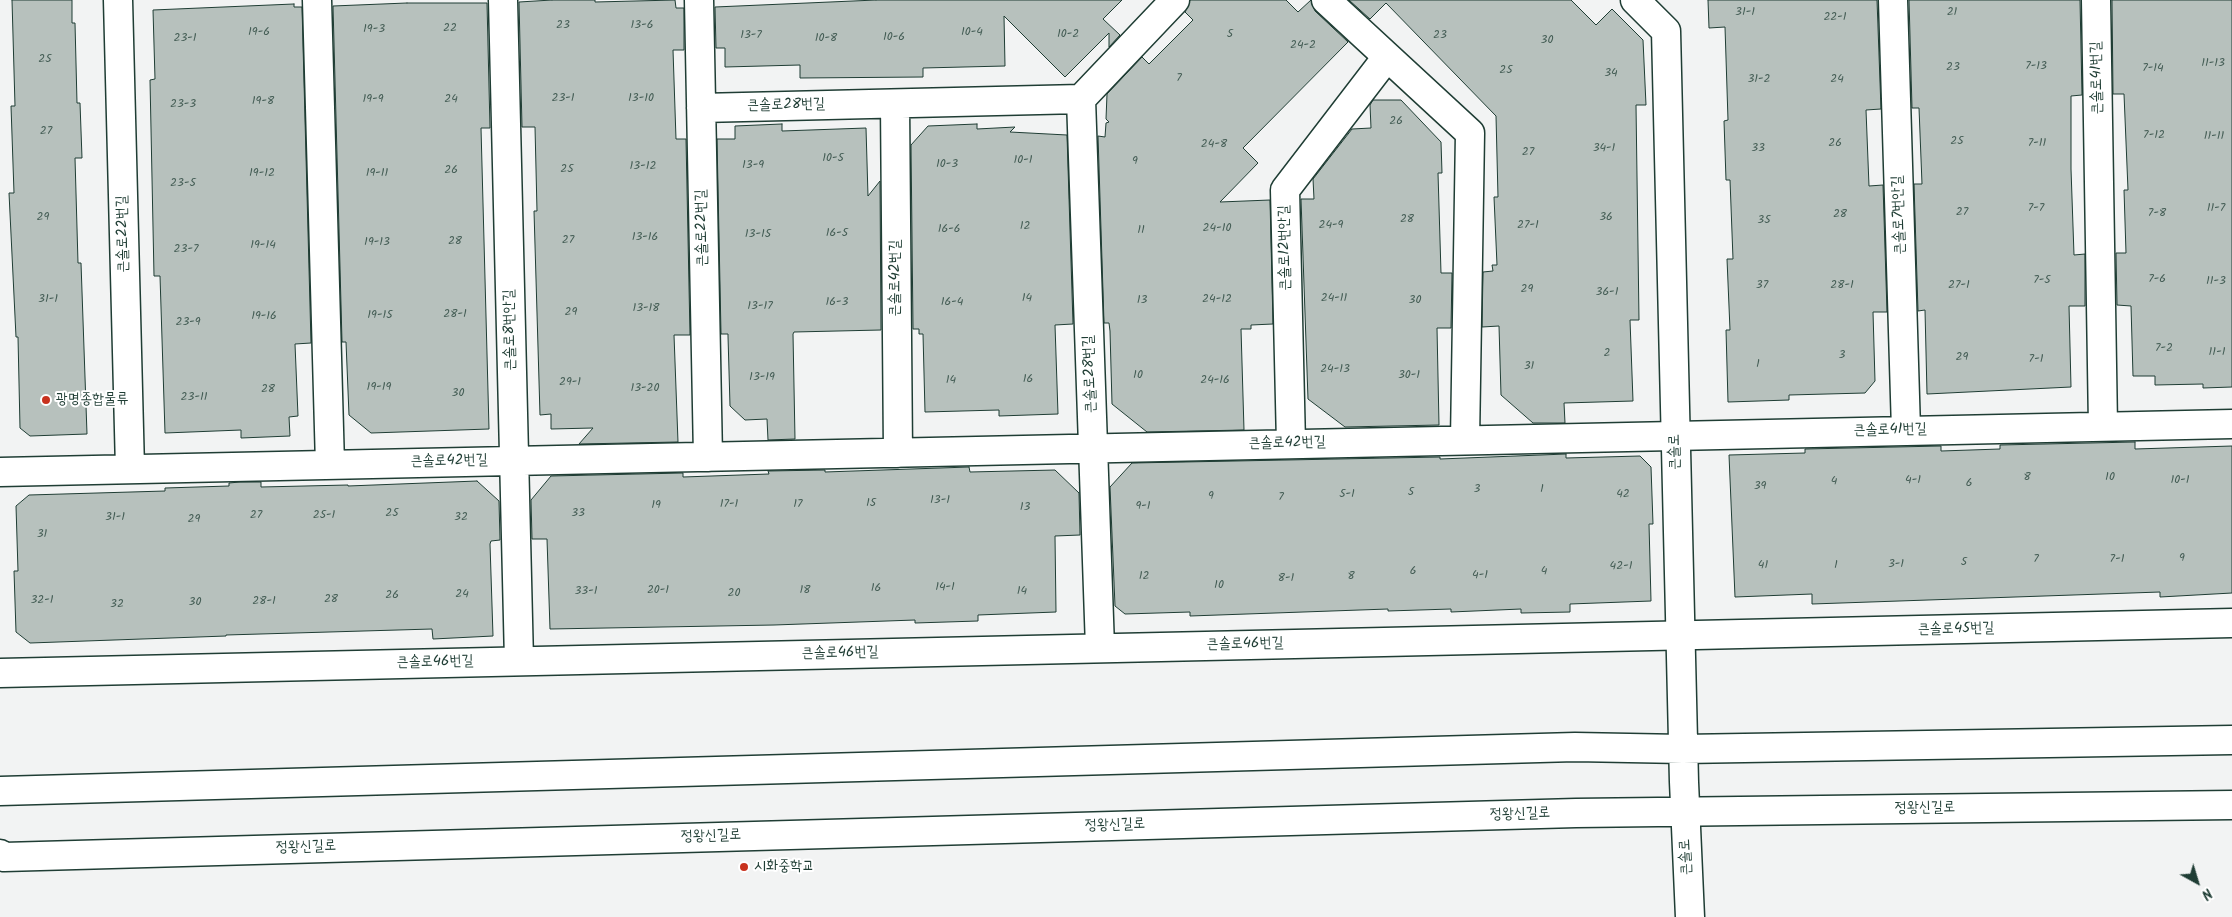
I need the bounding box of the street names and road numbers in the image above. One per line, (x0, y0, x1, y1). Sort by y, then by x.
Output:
street label: 큰솔로41번길 (2088, 41, 2108, 115)
street label: 큰솔로28번길 (747, 96, 825, 116)
street label: 큰솔로7번안길 (1890, 175, 1910, 255)
street label: 큰솔로22번길 (693, 189, 713, 267)
street label: 큰솔로22번길 (114, 195, 134, 273)
street label: 큰솔로12번안길 (1276, 205, 1296, 291)
street label: 큰솔로42번길 (887, 239, 905, 317)
street label: 큰솔로8번안길 (501, 289, 521, 371)
street label: 큰솔로28번길 (1081, 335, 1101, 413)
street label: 큰솔로41번길 (1853, 421, 1927, 441)
street label: 큰솔로42번길 (1248, 434, 1326, 454)
street label: 큰솔로 (1667, 434, 1685, 470)
street label: 큰솔로42번길 (410, 452, 488, 472)
street label: 큰솔로45번길 (1918, 620, 1994, 640)
street label: 큰솔로46번길 (1206, 635, 1284, 655)
street label: 큰솔로46번길 (801, 644, 879, 664)
street label: 큰솔로46번길 (396, 653, 474, 673)
street label: 정왕신길로 (1895, 799, 1955, 819)
street label: 정왕신길로 (1490, 805, 1550, 825)
street label: 정왕신길로 (1085, 816, 1145, 836)
street label: 정왕신길로 (681, 827, 741, 847)
street label: 정왕신길로 (276, 838, 336, 858)
street label: 큰솔로 (1677, 838, 1697, 876)

